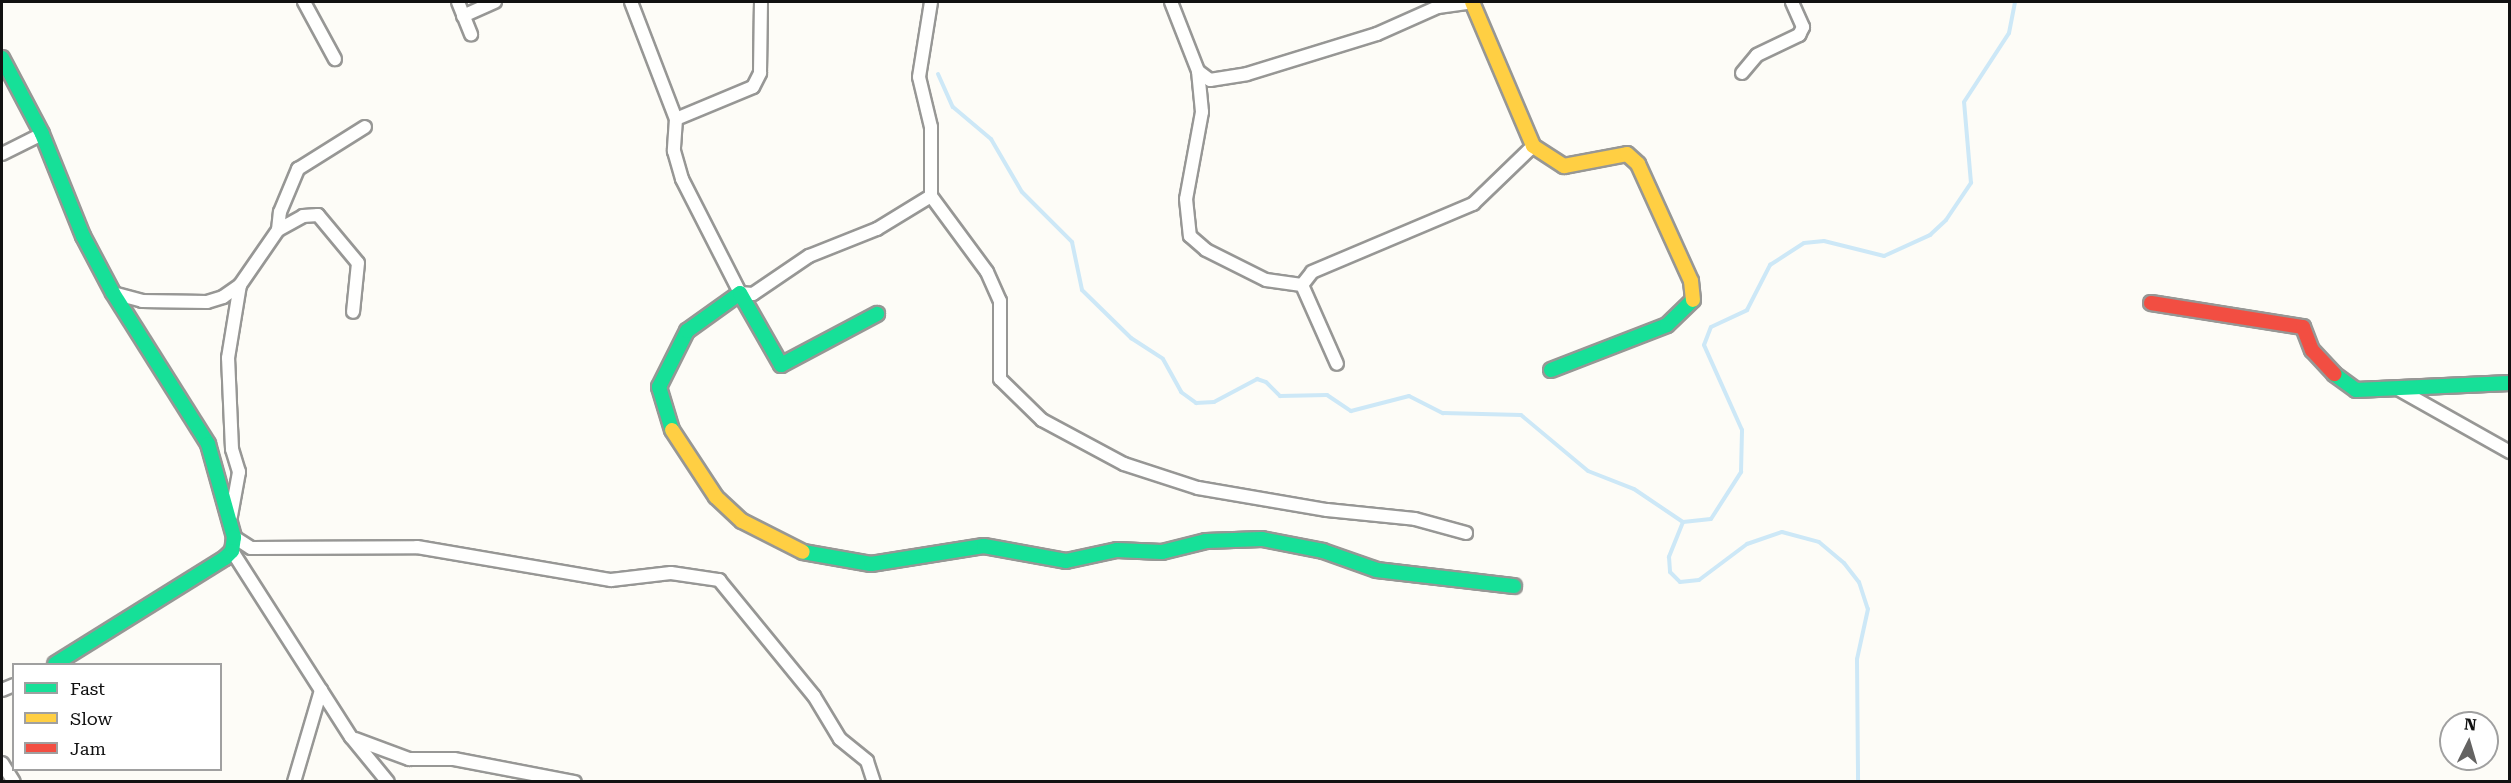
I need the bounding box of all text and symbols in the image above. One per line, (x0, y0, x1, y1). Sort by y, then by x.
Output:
legend (12, 663, 222, 771)
text: Fast (70, 678, 105, 699)
text: Slow (70, 708, 112, 729)
north arrow (2439, 711, 2499, 771)
text: N (2463, 715, 2477, 735)
text: Jam (70, 738, 106, 759)

